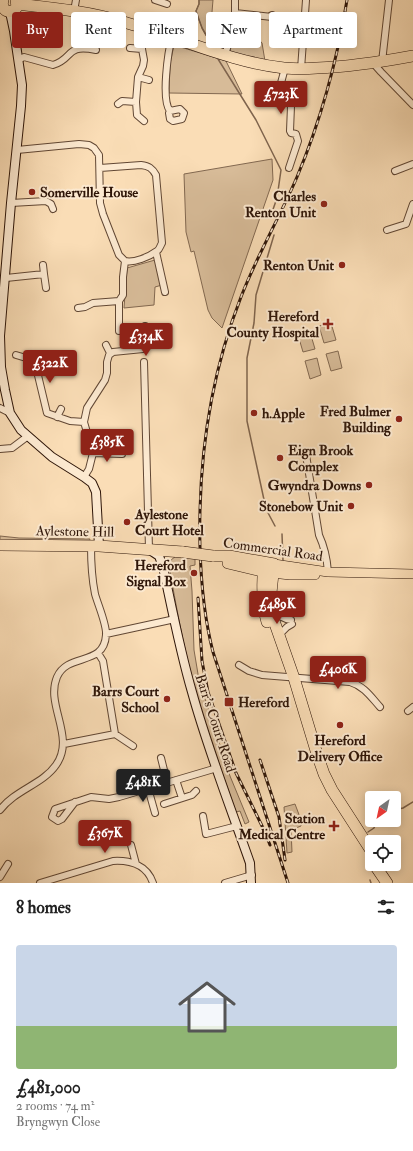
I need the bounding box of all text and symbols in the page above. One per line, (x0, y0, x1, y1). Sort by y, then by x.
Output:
chip: Buy (12, 12, 63, 48)
chip: Rent (71, 12, 126, 48)
chip: Filters (134, 12, 198, 48)
chip: New (206, 12, 261, 48)
chip: Apartment (269, 12, 357, 48)
pin: £723K (253, 81, 309, 115)
text: £723K (263, 86, 299, 102)
place label: Somerville House (40, 184, 138, 201)
marker: Somerville House (27, 187, 37, 197)
place label: Charles Renton Unit (245, 188, 316, 221)
marker: Charles Renton Unit (319, 199, 329, 209)
place label: Renton Unit (263, 257, 334, 274)
marker: Renton Unit (337, 260, 347, 270)
place label: Hereford County Hospital (227, 308, 319, 342)
marker: Hereford County Hospital (322, 318, 334, 330)
pin: £334K (118, 323, 174, 357)
text: £334K (129, 328, 163, 344)
pin: £322K (22, 350, 78, 384)
text: £322K (32, 355, 68, 371)
place label: Fred Bulmer Building (320, 403, 392, 437)
place label: h.Apple (262, 405, 305, 423)
marker: h.Apple (249, 408, 259, 418)
marker: Fred Bulmer Building (394, 414, 404, 424)
pin: £385K (79, 429, 135, 463)
text: £385K (90, 434, 124, 450)
place label: Eign Brook Complex (288, 442, 354, 476)
marker: Eign Brook Complex (275, 453, 285, 463)
place label: Gwyndra Downs (268, 477, 361, 495)
marker: Gwyndra Downs (364, 480, 374, 490)
place label: Stonebow Unit (259, 498, 343, 515)
marker: Stonebow Unit (346, 501, 356, 511)
place label: Aylestone Court Hotel (134, 506, 204, 539)
marker: Aylestone Court Hotel (122, 517, 132, 527)
street label: Aylestone Hill (35, 522, 115, 542)
street label: Commercial Road (222, 534, 324, 565)
place label: Hereford Signal Box (126, 557, 187, 591)
marker: Hereford Signal Box (189, 568, 199, 578)
pin: £489K (249, 591, 305, 625)
text: £489K (258, 596, 296, 612)
pin: £406K (310, 656, 366, 690)
text: £406K (319, 661, 357, 677)
street label: Barr's Court Road (192, 672, 240, 775)
place label: Barrs Court School (92, 683, 159, 716)
marker: Barrs Court School (162, 694, 172, 704)
place label: Hereford (238, 694, 290, 711)
marker: Hereford (223, 696, 235, 708)
marker: Hereford Delivery Office (335, 720, 345, 730)
place label: Hereford Delivery Office (298, 732, 383, 766)
pin: £481K (115, 769, 171, 803)
text: £481K (125, 774, 161, 790)
north arrow (365, 791, 401, 827)
map controls (365, 791, 401, 871)
place label: Station Medical Centre (238, 810, 326, 843)
pin: £367K (77, 820, 133, 854)
marker: Station Medical Centre (328, 820, 340, 832)
text: £367K (87, 825, 123, 841)
button: locate (365, 835, 401, 871)
icon: filters (375, 896, 397, 918)
text: 8 homes (16, 897, 71, 918)
icon: home (171, 971, 243, 1043)
text: £481,000 (16, 1077, 81, 1098)
text: 2 rooms · 74 m² (16, 1098, 94, 1114)
text: Bryngwyn Close (16, 1114, 100, 1130)

